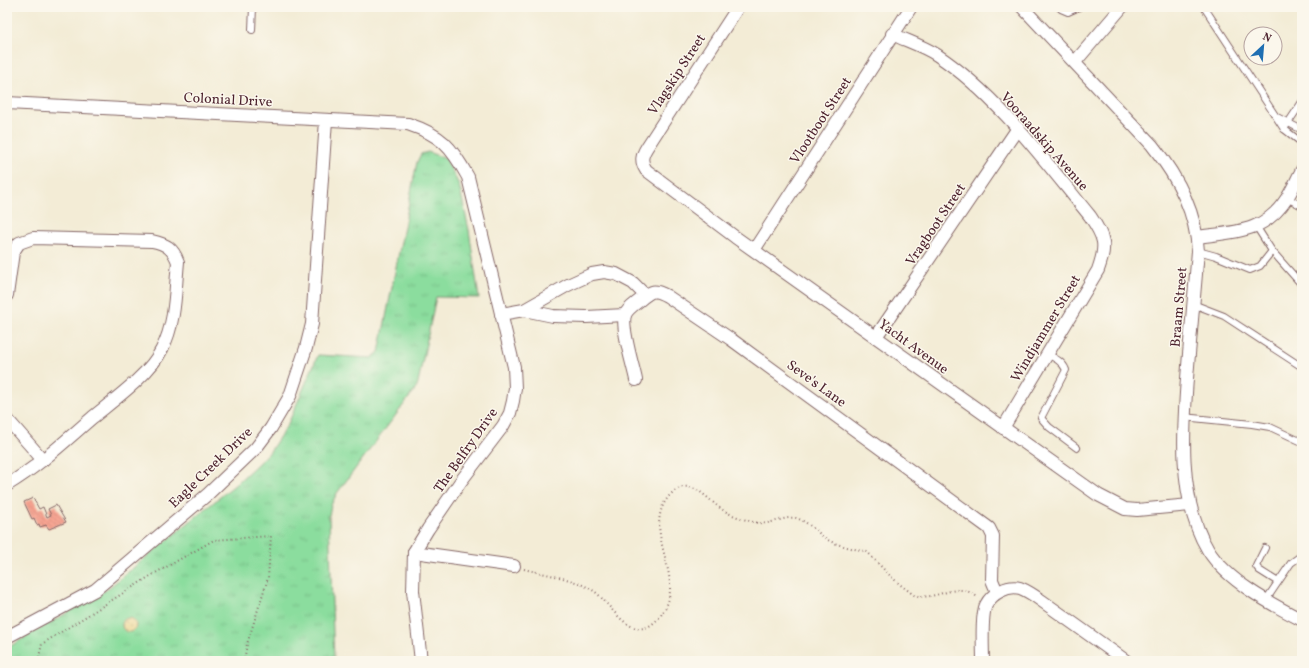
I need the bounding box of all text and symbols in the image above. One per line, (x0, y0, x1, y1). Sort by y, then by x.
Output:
north arrow (1243, 26, 1283, 66)
text: N (1260, 30, 1274, 47)
street label: Vlagskip Street (644, 31, 711, 119)
street label: Vlootboot Street (786, 73, 857, 168)
street label: Vooraadskip Avenue (996, 88, 1092, 196)
street label: Colonial Drive (183, 89, 273, 112)
street label: Vragboot Street (902, 180, 971, 270)
street label: Braam Street (1167, 266, 1192, 348)
street label: Windjammer Street (1007, 272, 1086, 386)
street label: Yacht Avenue (874, 315, 952, 379)
street label: Seve's Lane (783, 356, 850, 412)
street label: The Belfry Drive (430, 404, 503, 497)
street label: Eagle Creek Drive (165, 423, 257, 513)

